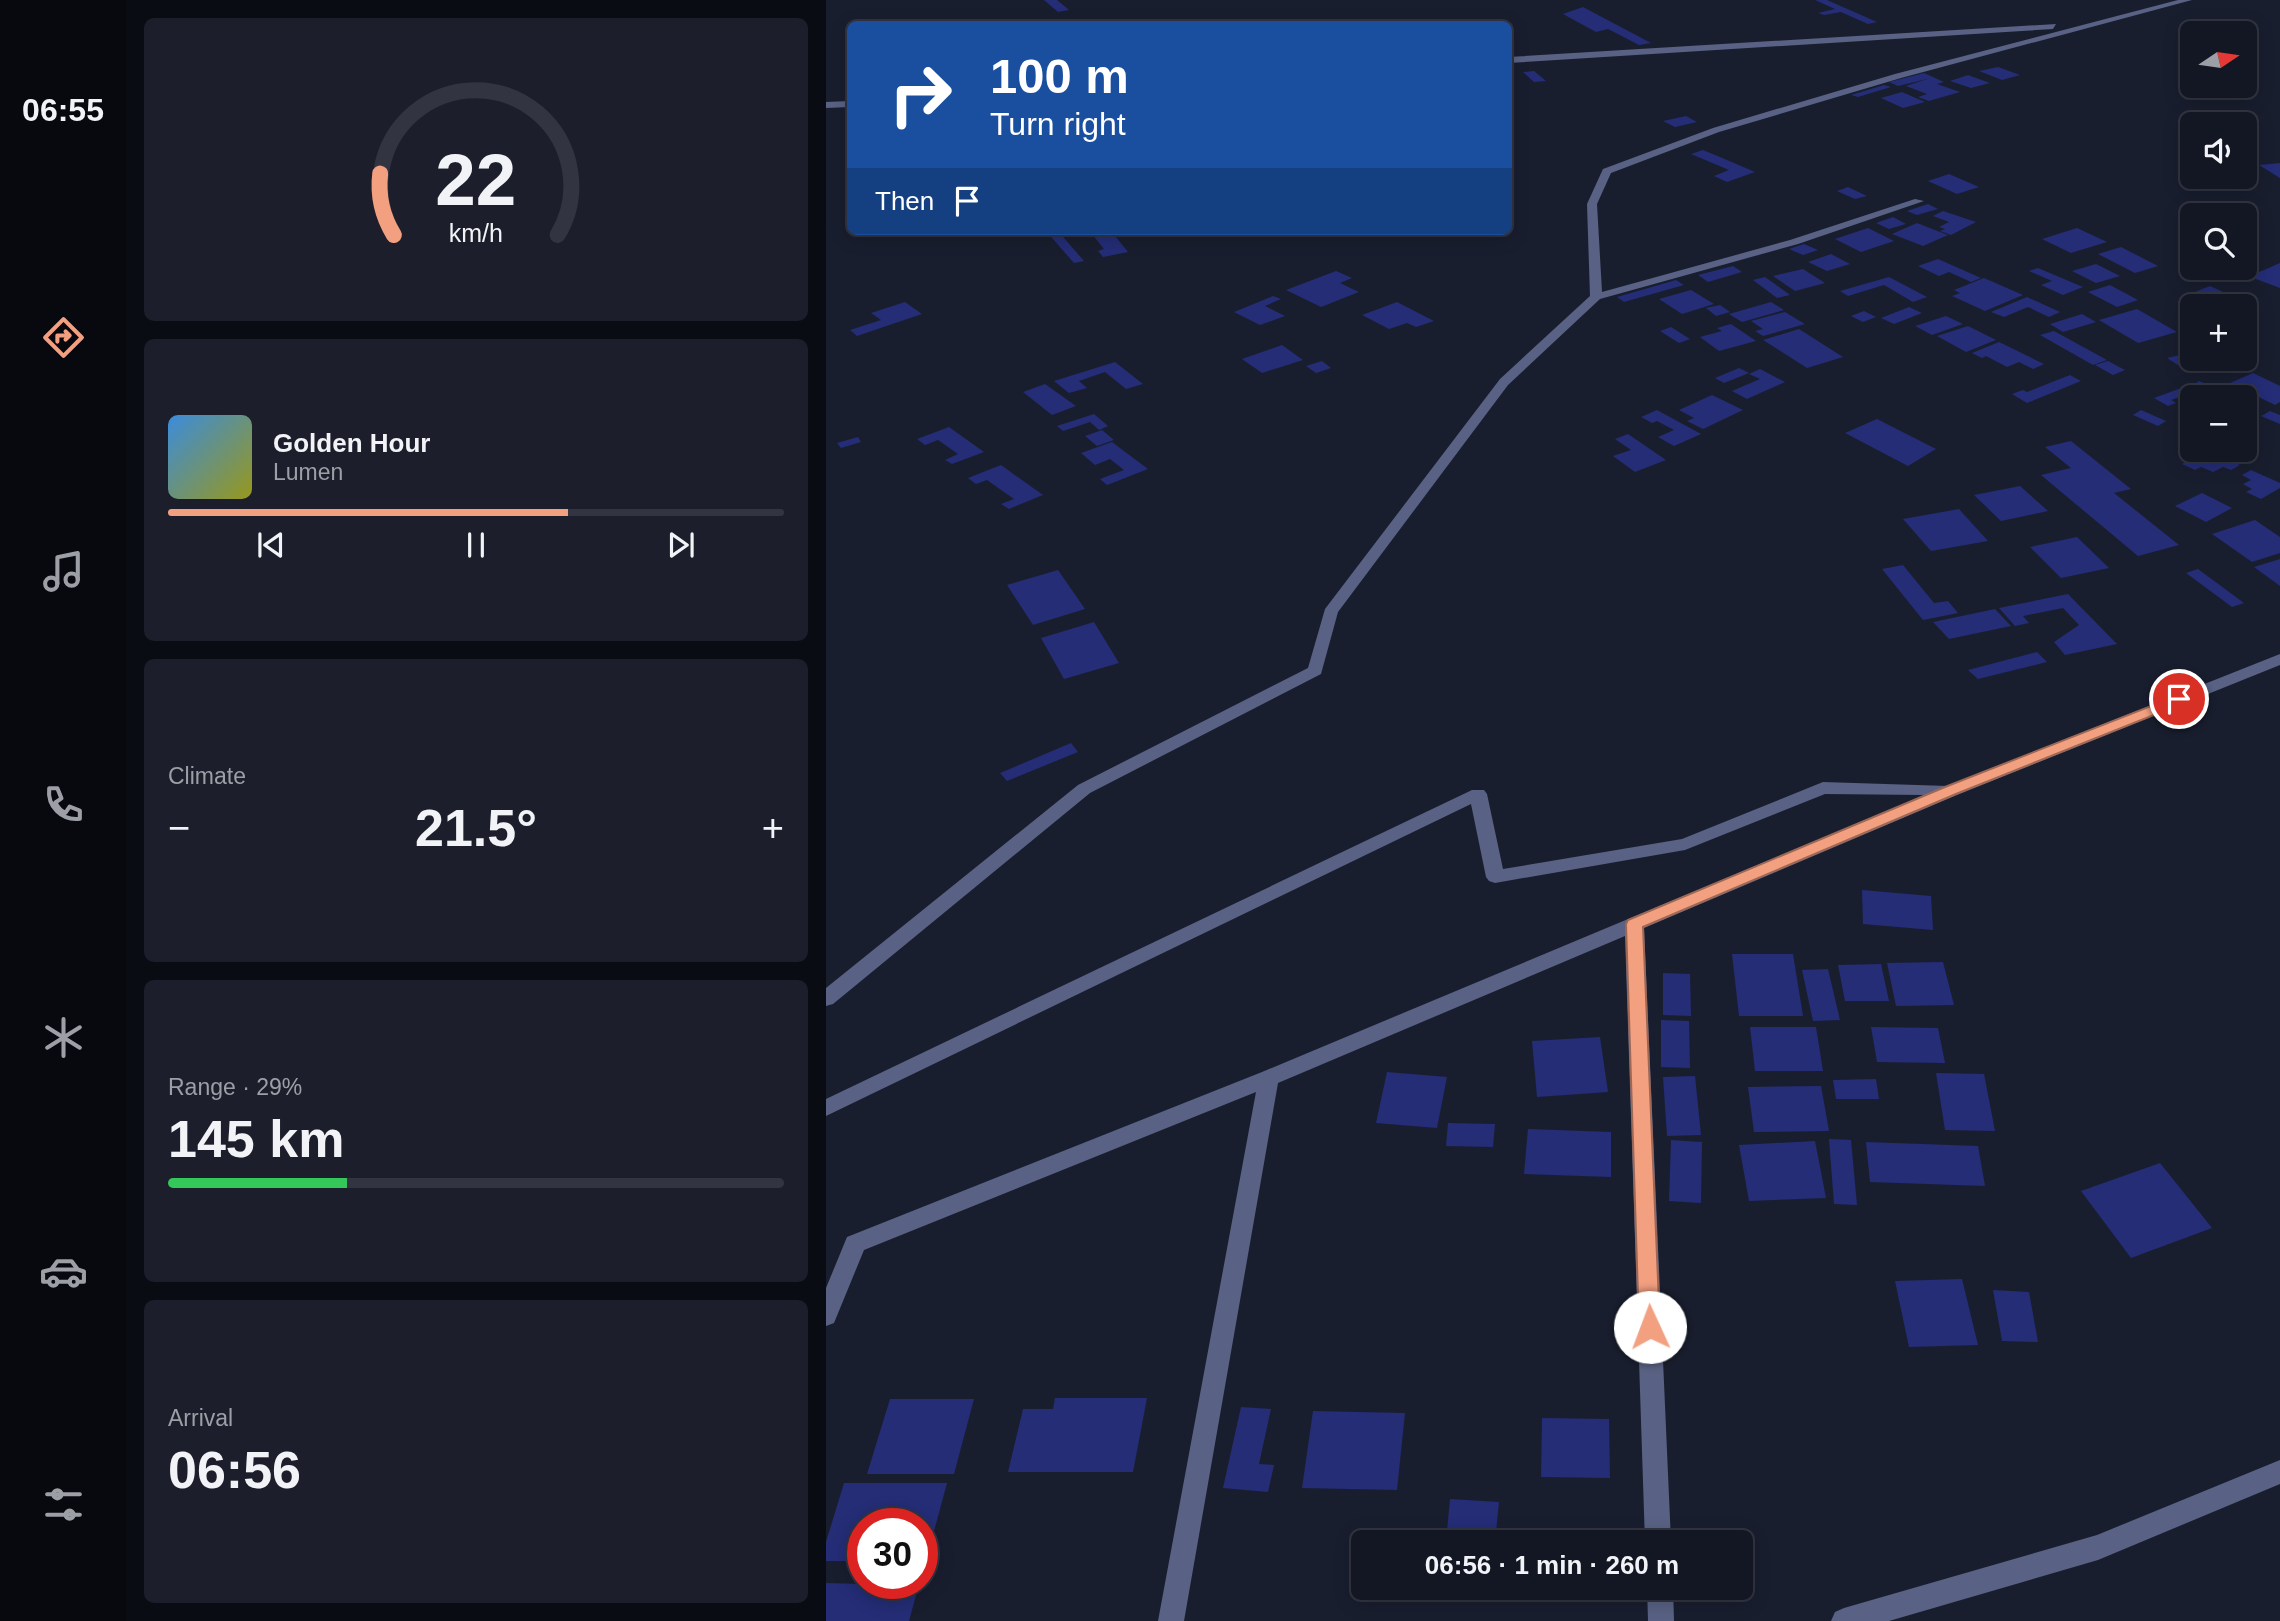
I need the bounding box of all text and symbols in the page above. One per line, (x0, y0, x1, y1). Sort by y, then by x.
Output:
north arrow (2180, 21, 2258, 98)
map controls (2180, 21, 2257, 462)
icon: right (875, 49, 966, 140)
text: 100 m (990, 49, 1129, 103)
text: 06:55 (22, 92, 104, 128)
text: Turn right (990, 106, 1126, 142)
button: sound (2180, 112, 2257, 189)
text: 22 (436, 140, 516, 221)
icon: arrive (948, 182, 986, 220)
text: Then (875, 186, 934, 216)
button: search (2180, 203, 2257, 280)
text: km/h (449, 219, 503, 247)
button: + (2180, 294, 2257, 371)
icon: directions (39, 313, 88, 362)
button: − (2180, 385, 2257, 462)
text: Golden Hour (273, 428, 430, 458)
text: Lumen (273, 459, 343, 485)
icon: previous (252, 526, 290, 564)
icon: pause (457, 526, 495, 564)
icon: next (662, 526, 700, 564)
icon: music (39, 547, 88, 596)
pin (2149, 669, 2209, 729)
icon: arrive (2160, 680, 2198, 718)
text: Climate (168, 763, 246, 789)
icon: phone (39, 780, 88, 829)
text: 21.5° (415, 799, 537, 857)
text: − (168, 807, 190, 849)
text: + (762, 807, 784, 849)
icon: climate (39, 1013, 88, 1062)
text: Range · 29% (168, 1074, 302, 1100)
text: 145 km (168, 1110, 344, 1168)
icon: car (39, 1247, 88, 1296)
position arrow (1613, 1290, 1687, 1364)
text: Arrival (168, 1405, 233, 1431)
text: 06:56 (168, 1441, 301, 1499)
icon: filters (39, 1480, 88, 1529)
speed limit sign: 30 (847, 1508, 938, 1599)
text: 06:56 · 1 min · 260 m (1425, 1550, 1679, 1580)

